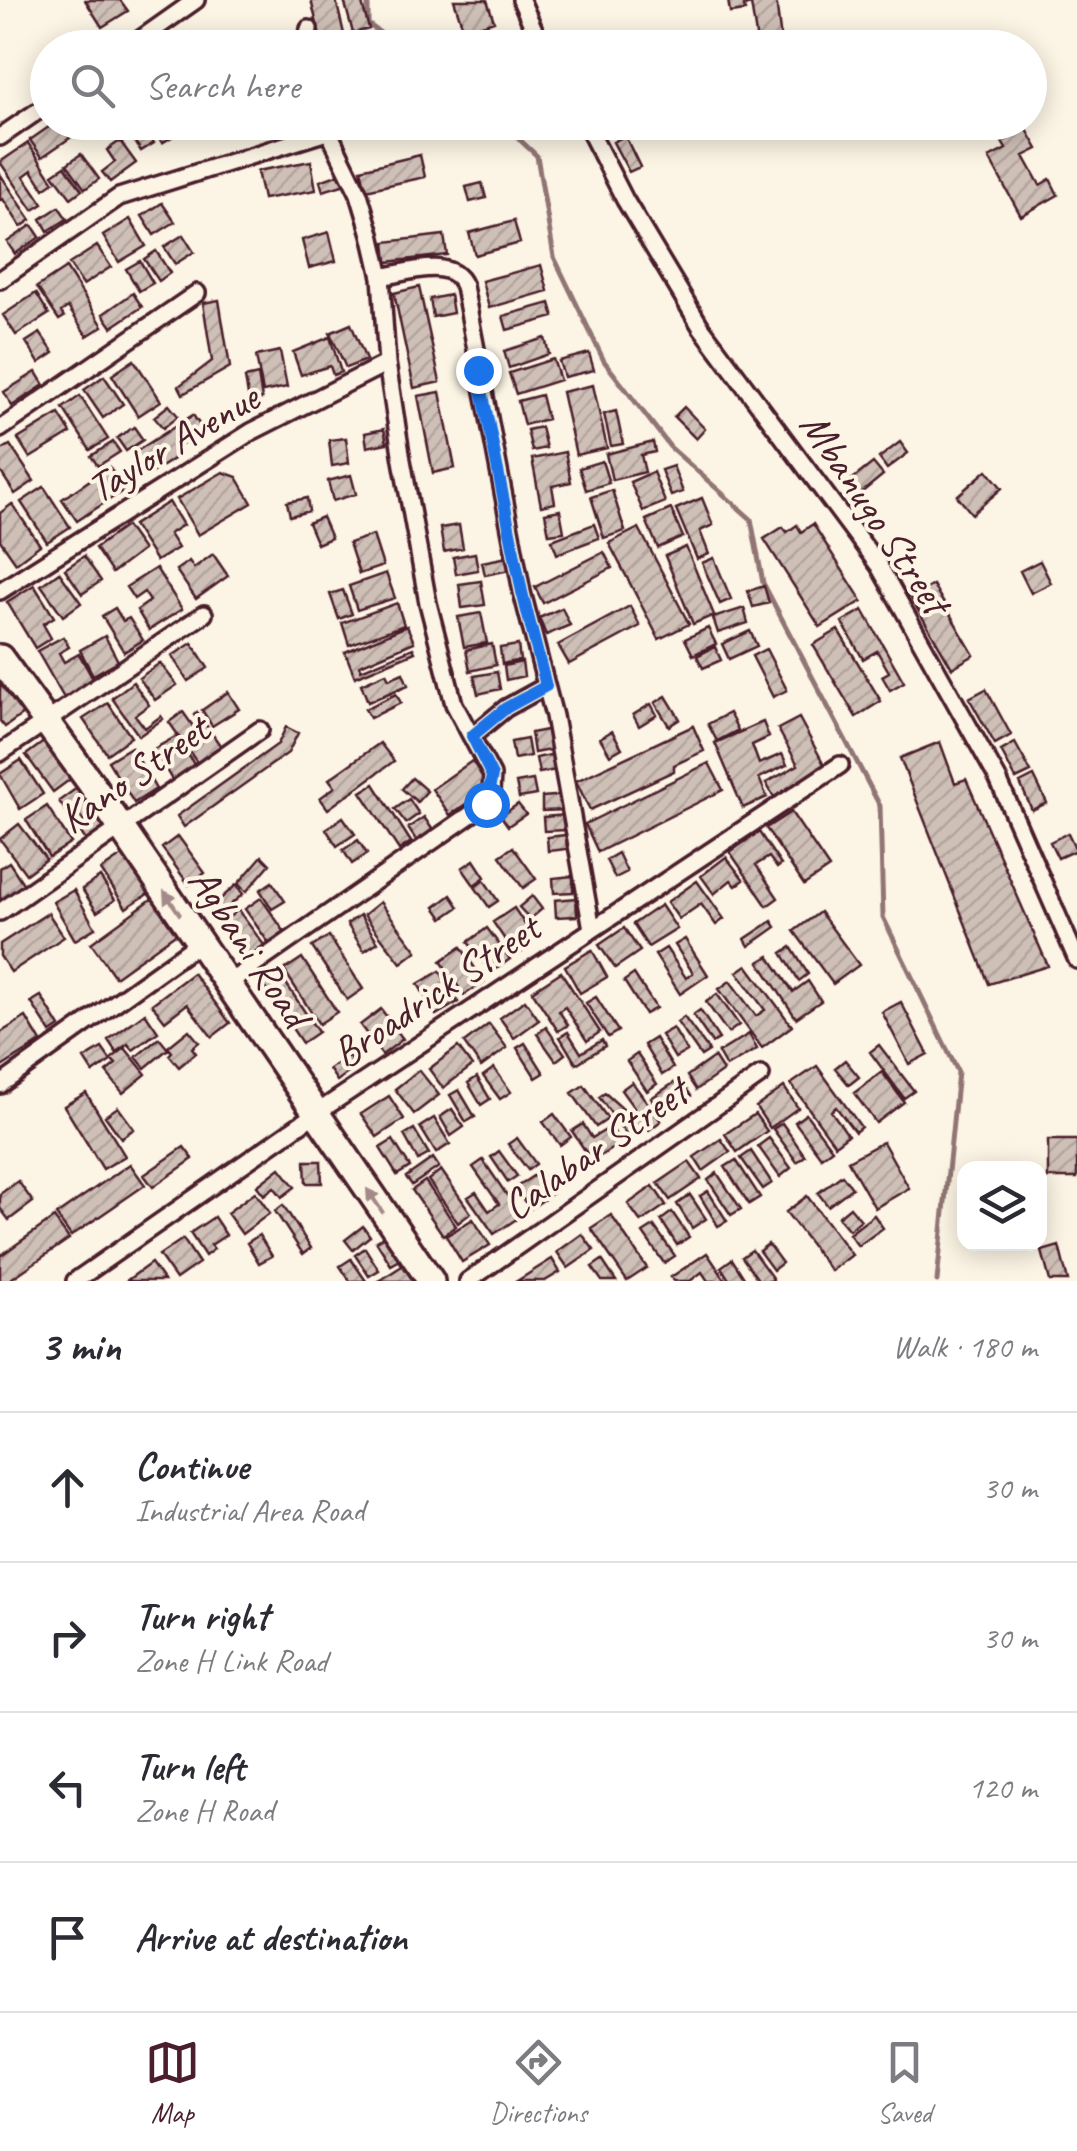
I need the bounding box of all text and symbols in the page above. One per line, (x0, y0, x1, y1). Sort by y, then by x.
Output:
search box (30, 30, 1047, 140)
icon: search (65, 58, 120, 113)
text: Search here (145, 62, 300, 109)
route end (456, 348, 502, 394)
street label: Taylor Avenue (77, 370, 271, 515)
street label: Mbanugo Street (788, 402, 965, 628)
street label: Kano Street (48, 701, 223, 845)
route start (464, 782, 510, 828)
street label: Agbani Road (176, 857, 325, 1042)
one-way arrow (163, 890, 182, 917)
street label: Broadrick Street (322, 900, 553, 1080)
street label: Calabar Street (492, 1063, 702, 1232)
map controls (957, 1161, 1047, 1251)
button: layers (957, 1161, 1047, 1251)
one-way arrow (366, 1188, 385, 1214)
text: 3 min (40, 1320, 120, 1373)
text: Walk · 180 m (893, 1326, 1037, 1367)
text: Continue (135, 1443, 249, 1490)
icon: ahead (40, 1460, 95, 1515)
text: 30 m (983, 1467, 1037, 1508)
text: Industrial Area Road (135, 1490, 365, 1531)
text: Turn right (135, 1593, 269, 1640)
icon: right (40, 1610, 95, 1665)
text: 30 m (983, 1617, 1037, 1658)
text: Zone H Link Road (135, 1640, 327, 1681)
text: Turn left (135, 1743, 245, 1790)
icon: left (40, 1760, 95, 1815)
text: 120 m (968, 1767, 1037, 1808)
text: Zone H Road (135, 1790, 274, 1831)
icon: arrive (40, 1910, 95, 1965)
text: Arrive at destination (135, 1914, 407, 1961)
tab: Map (145, 2035, 200, 2130)
tab: Directions (490, 2035, 587, 2130)
tab: Saved (877, 2035, 932, 2130)

